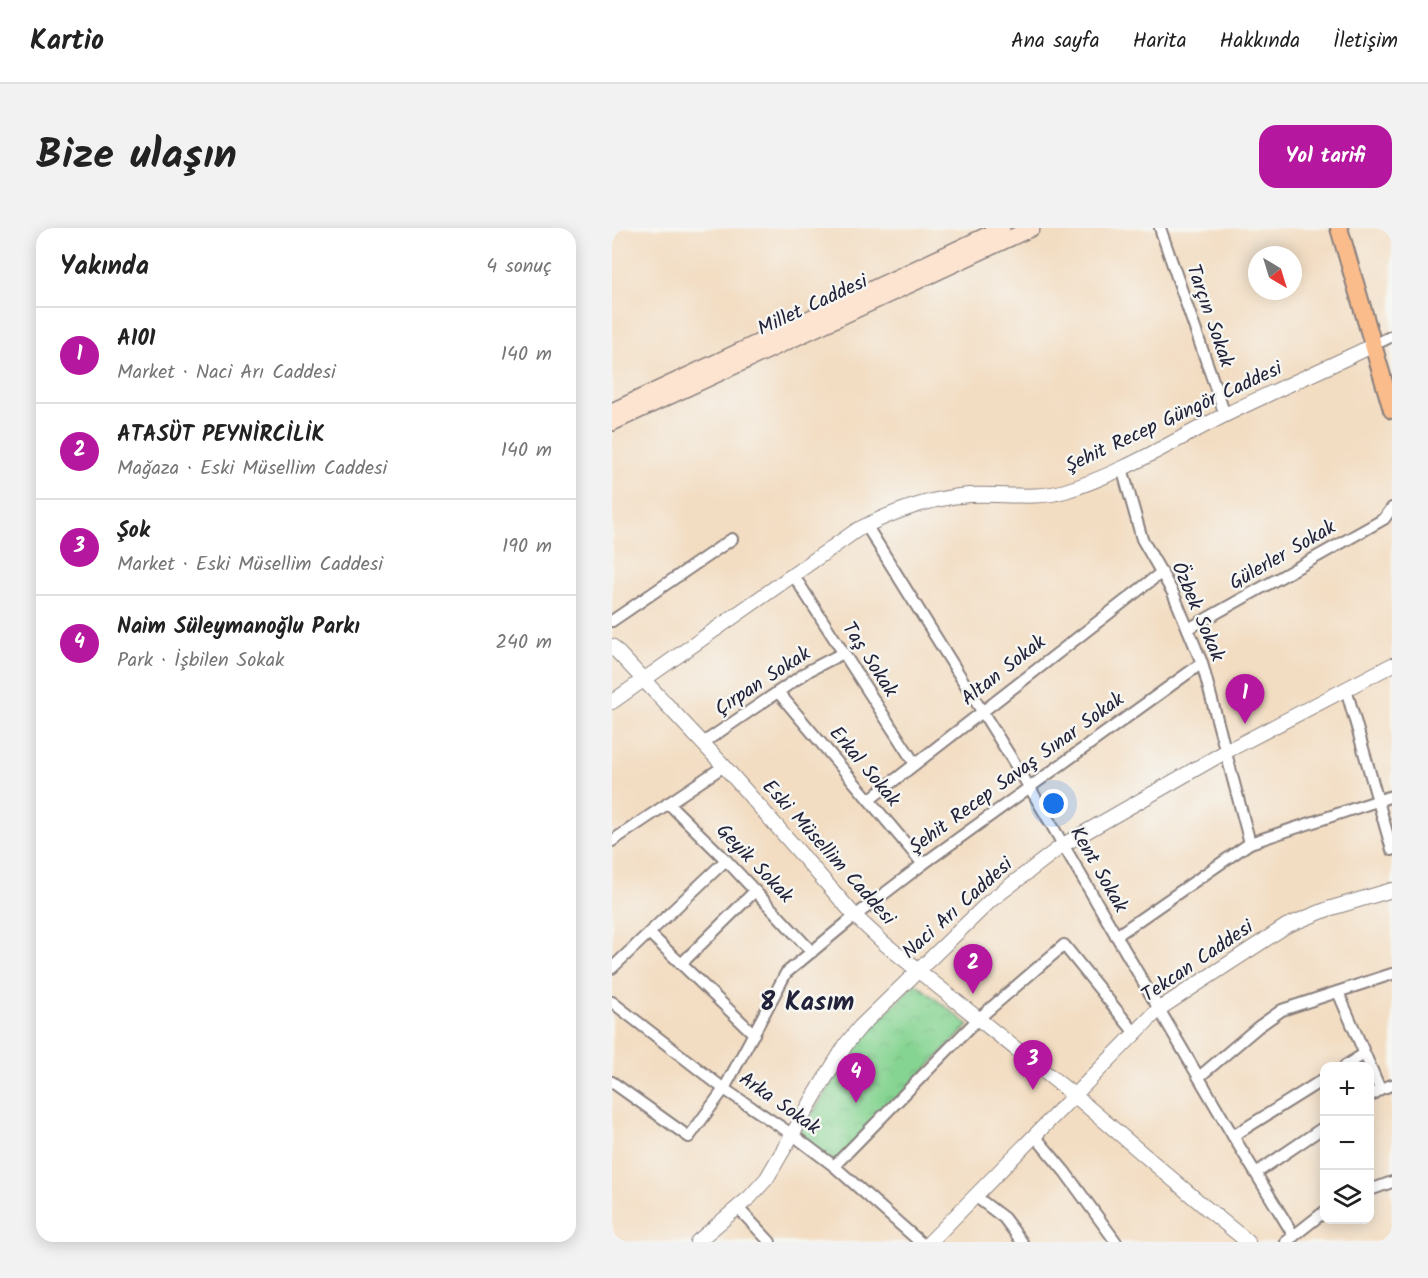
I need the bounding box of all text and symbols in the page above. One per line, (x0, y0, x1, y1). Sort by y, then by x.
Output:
text: Kartio (30, 19, 104, 64)
text: Ana sayfa (1011, 25, 1100, 58)
text: Harita (1133, 25, 1187, 58)
text: Hakkında (1220, 25, 1300, 58)
text: İletişim (1333, 25, 1398, 58)
text: Bize ulaşın (36, 123, 237, 190)
button: Yol tarifi (1259, 125, 1392, 188)
text: Yakında (60, 246, 149, 288)
north arrow (1248, 246, 1302, 300)
text: 4 sonuç (486, 251, 552, 283)
street label: Tarçın Sokak (1176, 260, 1242, 373)
street label: Millet Caddesi (752, 266, 875, 346)
text: A101 (117, 322, 155, 357)
text: 1 (76, 339, 83, 371)
text: 140 m (501, 339, 552, 371)
street label: Şehit Recep Güngör Caddesi (1060, 353, 1289, 482)
text: Market · Naci Arı Caddesi (117, 357, 336, 389)
text: ATASÜT PEYNİRCİLİK (117, 418, 325, 453)
text: 2 (74, 435, 85, 467)
text: 140 m (501, 435, 552, 467)
text: Mağaza · Eski Müsellim Caddesi (117, 453, 387, 485)
street label: Gülerler Sokak (1224, 512, 1343, 600)
text: Şok (117, 514, 150, 549)
text: 3 (74, 531, 85, 563)
text: 190 m (502, 531, 552, 563)
text: Market · Eski Müsellim Caddesi (117, 549, 383, 581)
street label: Özbek Sokak (1162, 557, 1233, 668)
text: Naim Süleymanoğlu Parkı (117, 610, 360, 645)
street label: Taş Sokak (833, 616, 906, 705)
text: 4 (74, 627, 85, 659)
text: 240 m (495, 627, 552, 659)
street label: Altan Sokak (954, 627, 1054, 715)
street label: Çırpan Sokak (708, 638, 818, 725)
text: Park · İşbilen Sokak (117, 645, 284, 677)
pin: 1 (1226, 674, 1264, 724)
street label: Şehit Recep Savaş Sınar Sokak (902, 684, 1132, 863)
street label: Erkal Sokak (820, 719, 908, 815)
street label: Eski Müsellim Caddesi (753, 773, 903, 934)
your location (1039, 789, 1068, 818)
street label: Geyik Sokak (708, 817, 801, 912)
street label: Kent Sokak (1060, 821, 1136, 920)
street label: Naci Arı Caddesi (895, 849, 1022, 968)
street label: Tekcan Caddesi (1135, 912, 1262, 1012)
pin: 2 (954, 944, 992, 994)
district label: 8 Kasım (760, 982, 854, 1024)
pin: 3 (1014, 1040, 1052, 1090)
pin: 4 (836, 1054, 876, 1103)
map controls (1320, 1062, 1374, 1224)
button: + (1320, 1062, 1374, 1116)
street label: Arka Sokak (732, 1064, 827, 1144)
button: − (1320, 1116, 1374, 1170)
button: layers (1320, 1170, 1374, 1224)

